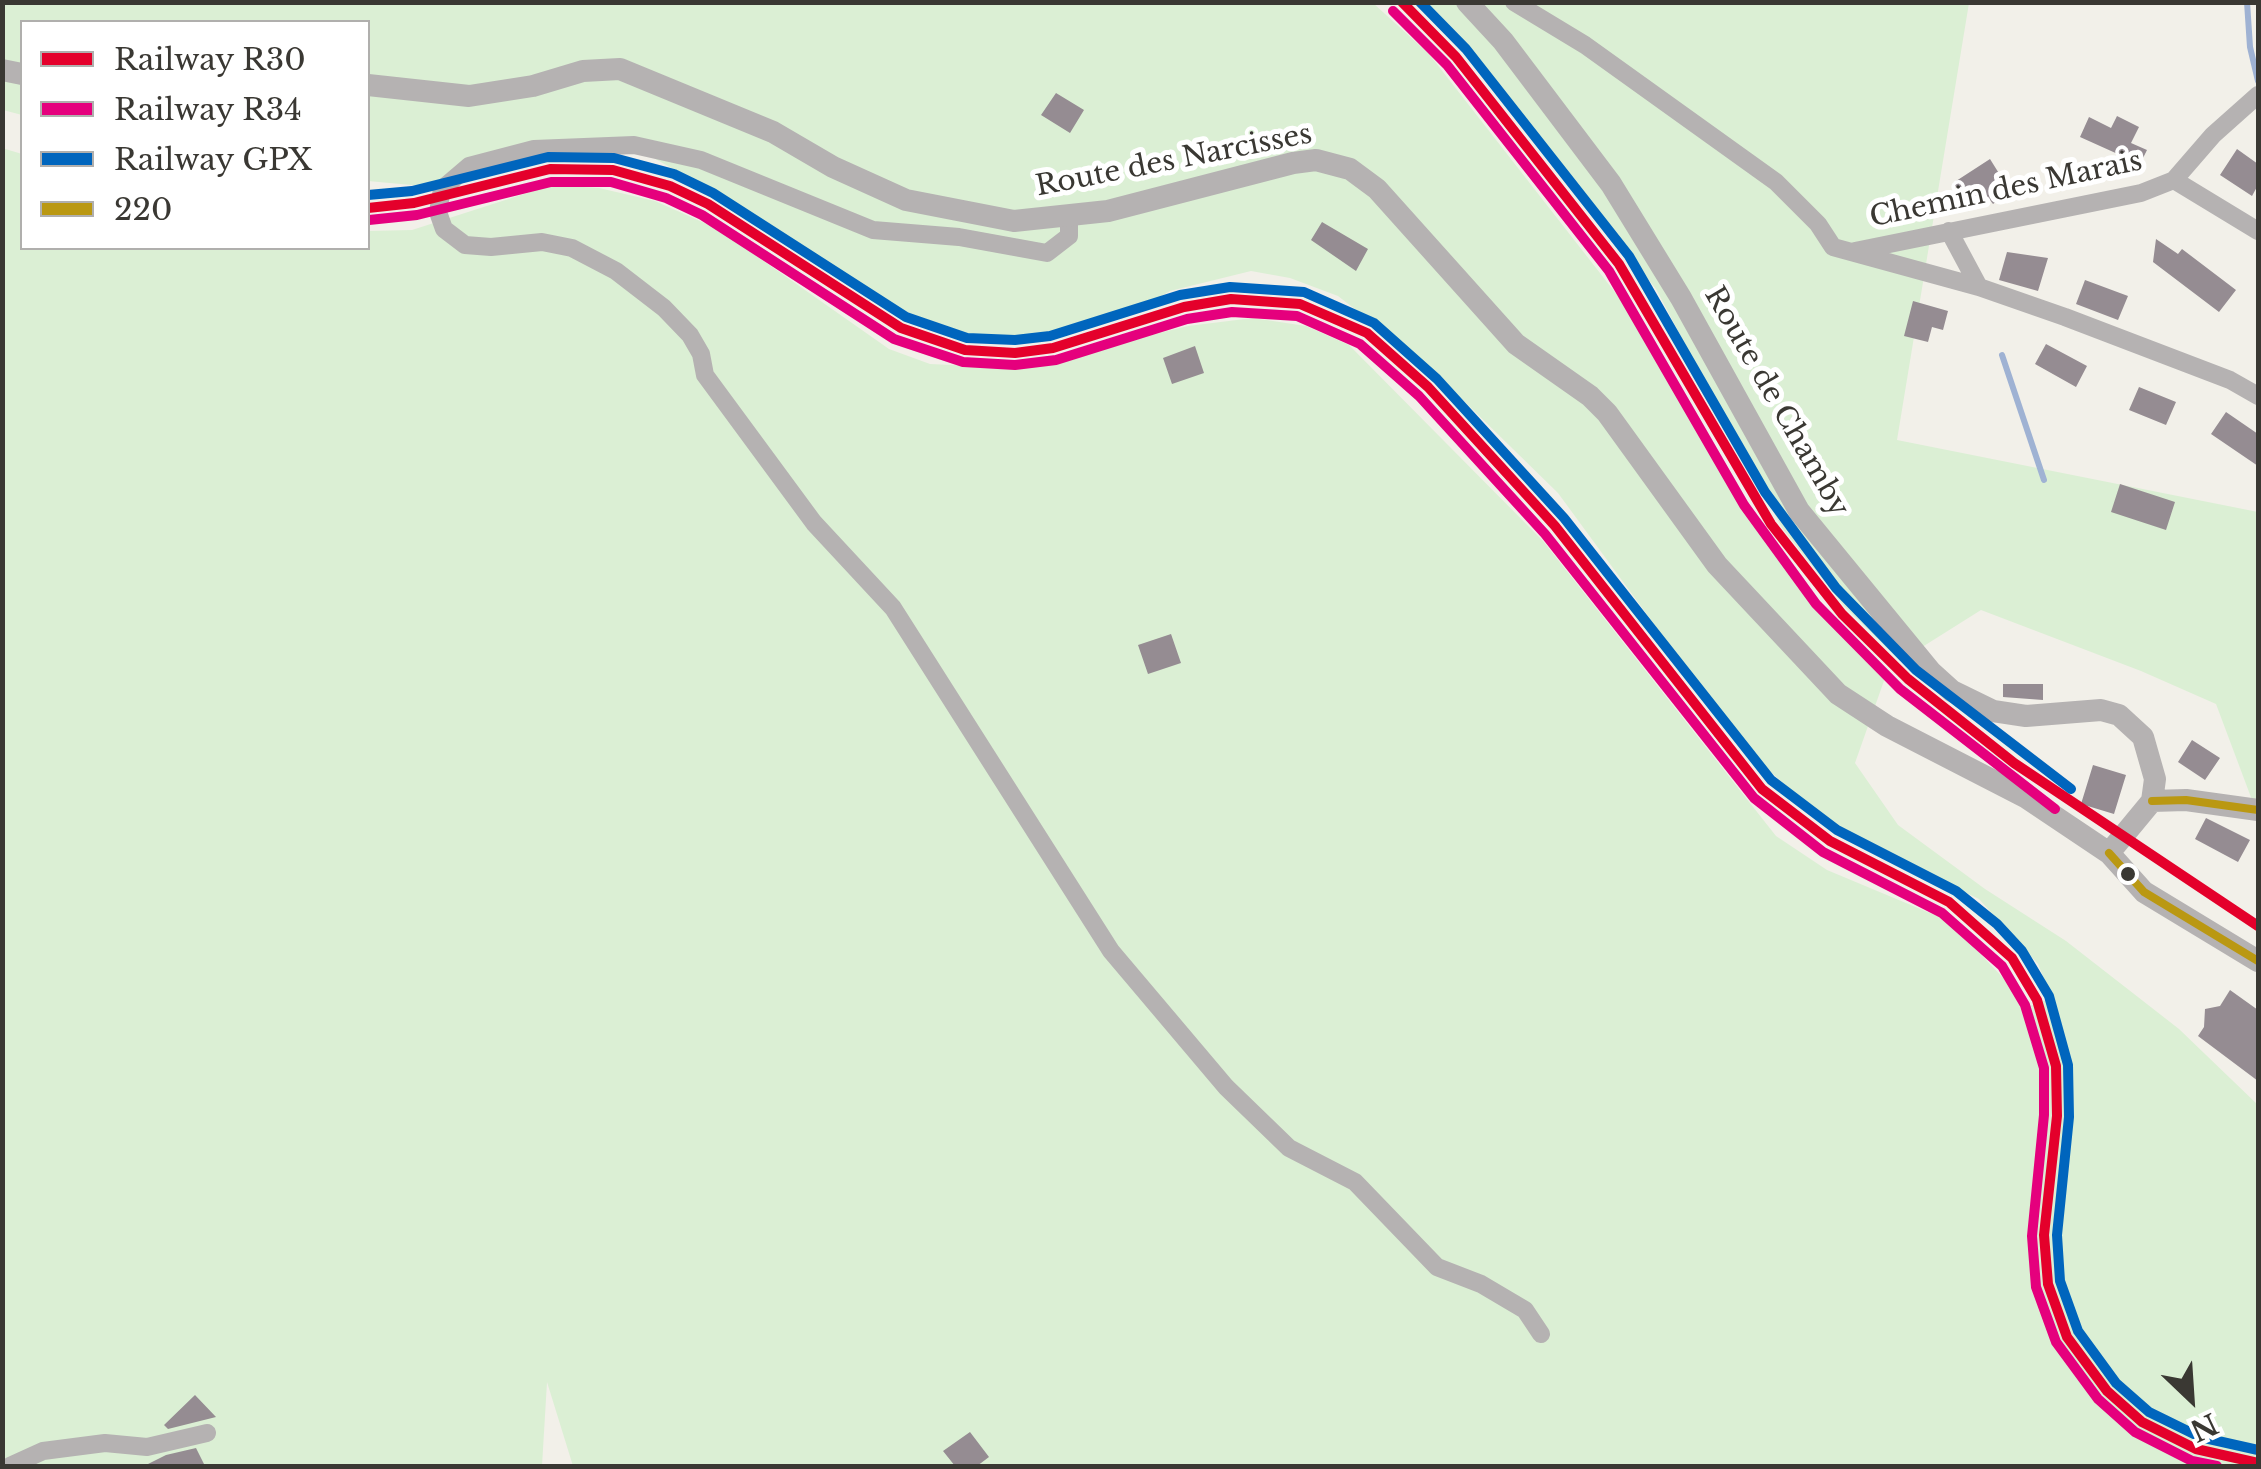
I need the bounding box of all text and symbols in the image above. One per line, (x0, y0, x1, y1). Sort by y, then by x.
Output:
legend (20, 20, 370, 250)
text: Railway R30 (114, 41, 306, 78)
text: Railway R34 (114, 91, 302, 128)
street label: Route des Narcisses (1033, 118, 1315, 204)
text: Railway GPX (114, 141, 312, 178)
street label: Chemin des Marais (1867, 145, 2145, 235)
text: 220 (114, 191, 172, 228)
street label: Route de Chamby (1697, 281, 1855, 523)
unlabelled marker (2118, 864, 2138, 884)
north arrow (2141, 1349, 2241, 1449)
text: N (2185, 1405, 2223, 1448)

